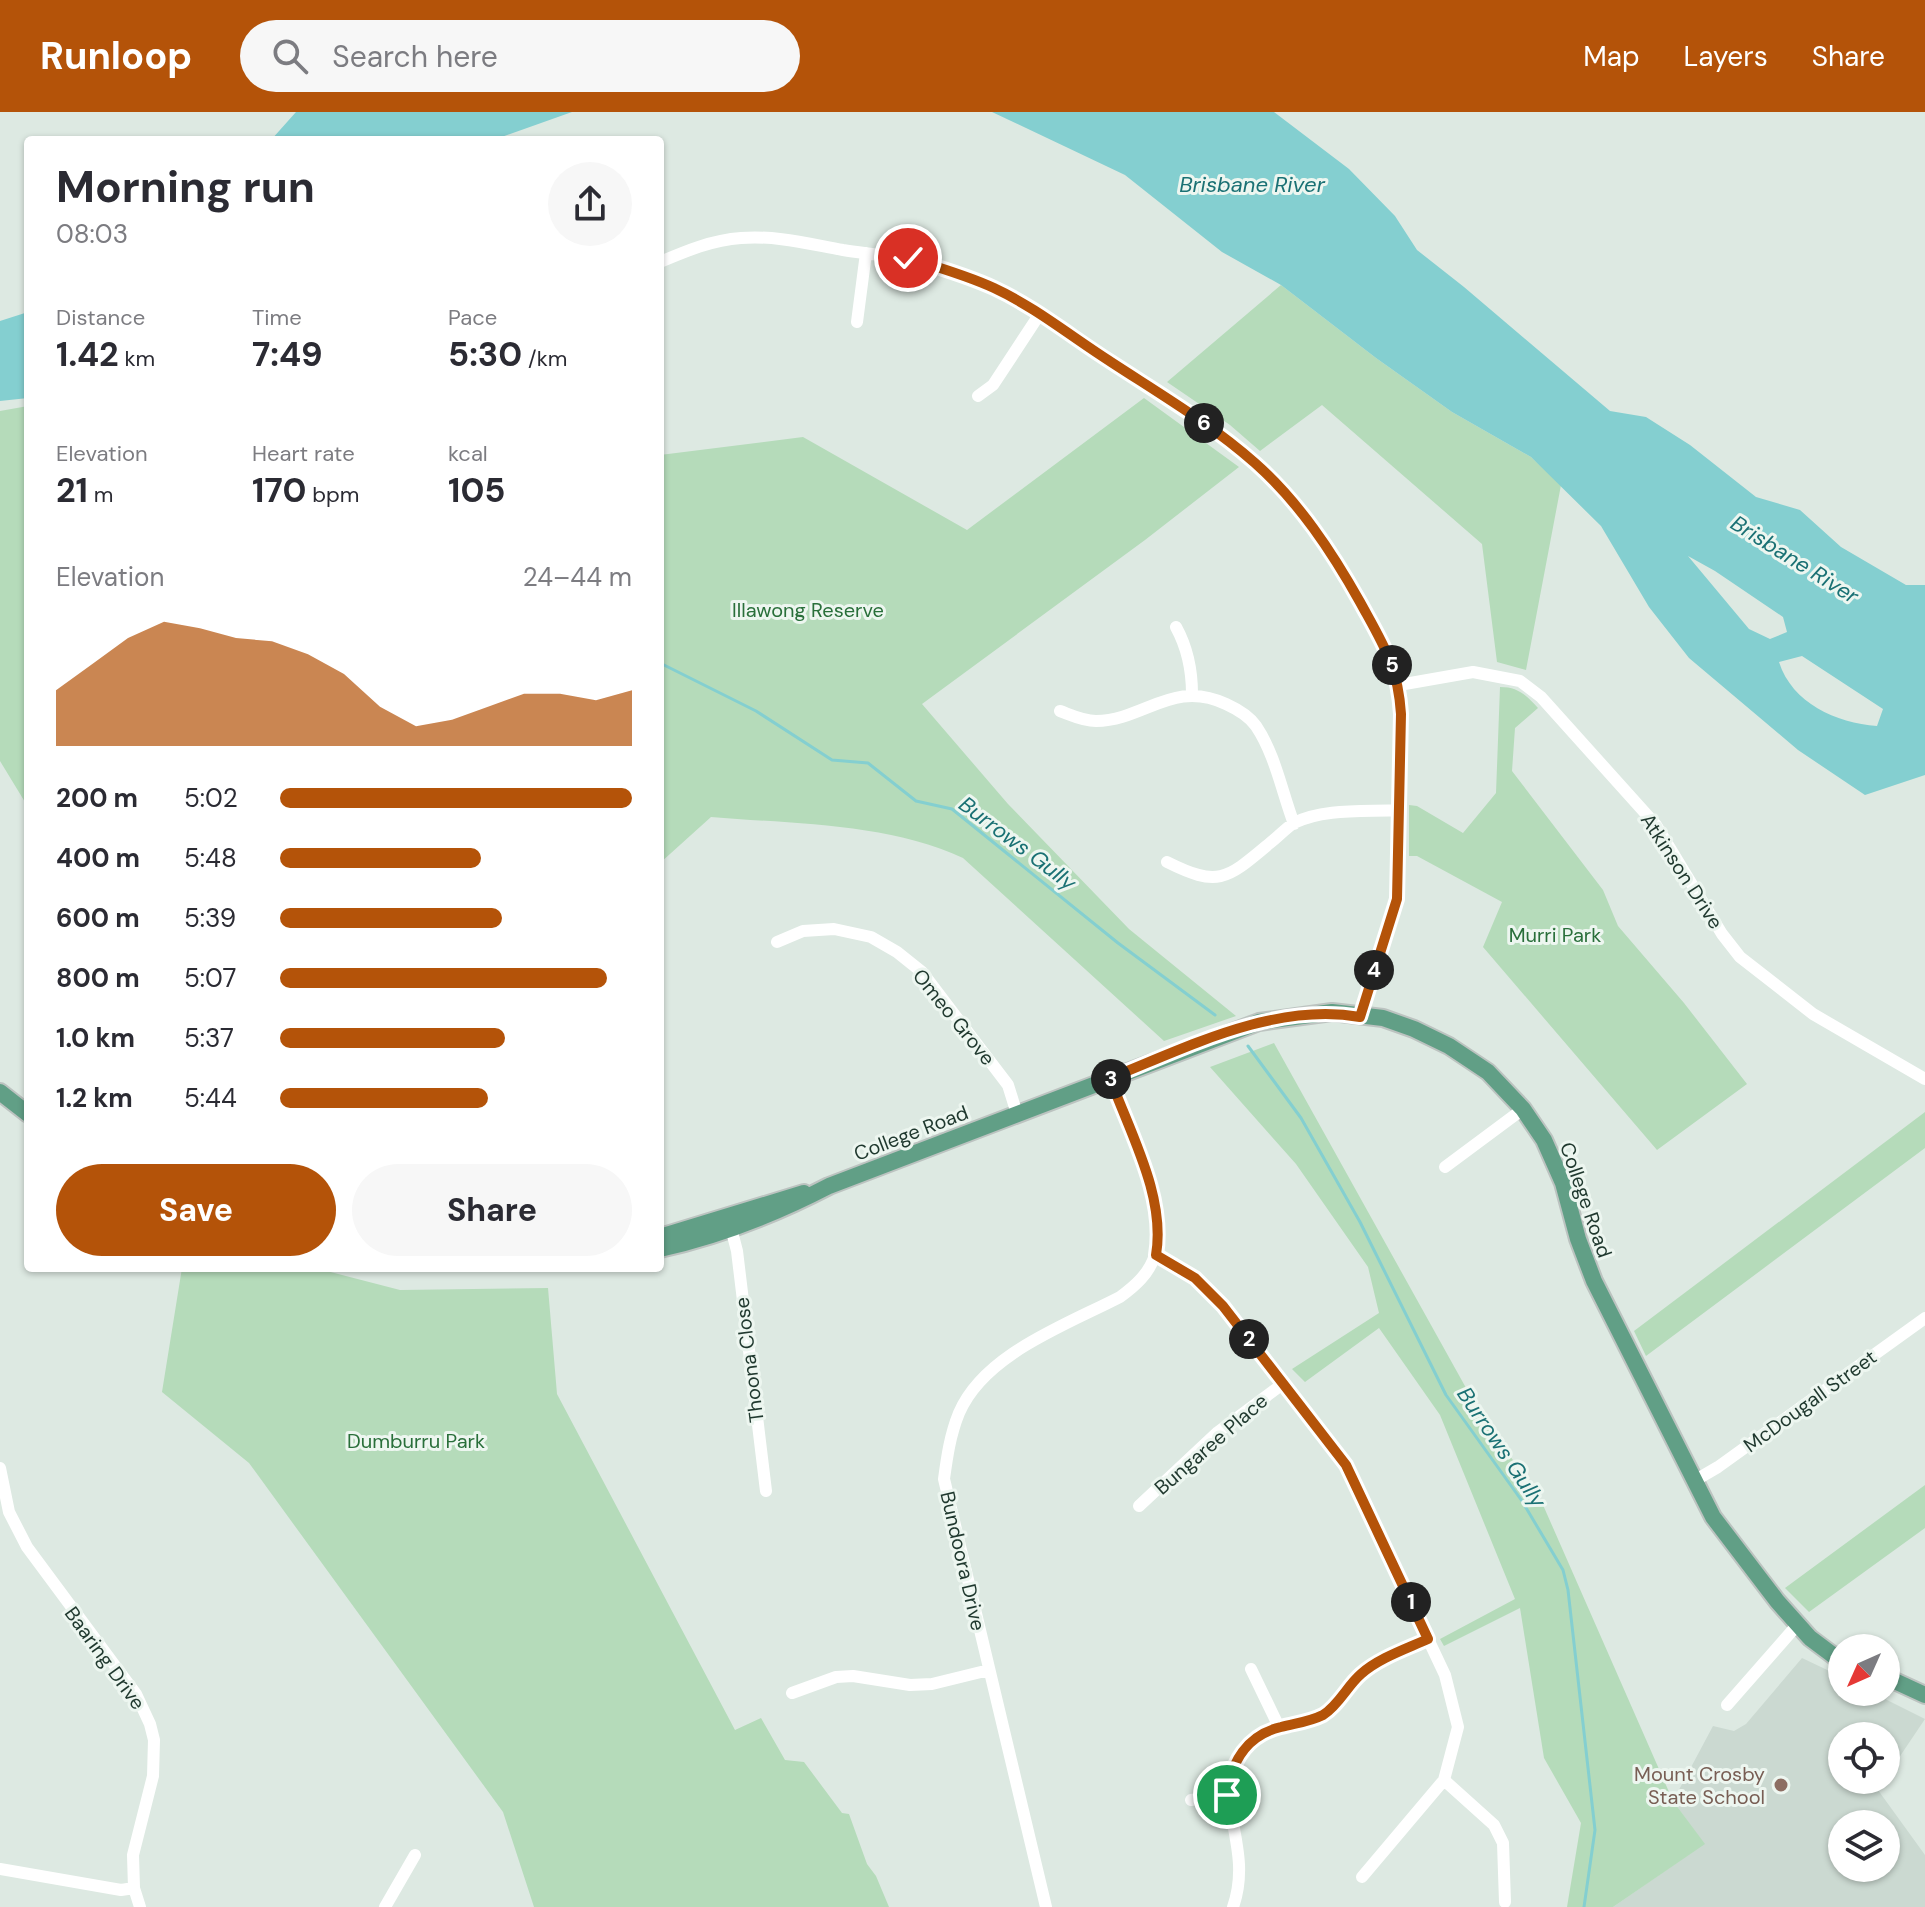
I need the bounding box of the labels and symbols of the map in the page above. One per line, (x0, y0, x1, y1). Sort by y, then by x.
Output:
water label: Brisbane River (1179, 170, 1326, 199)
pin (874, 224, 942, 292)
pin: 6 (1184, 403, 1224, 443)
water label: Brisbane River (1725, 509, 1865, 611)
park label: Illawong Reserve (732, 597, 884, 623)
pin: 5 (1372, 645, 1412, 685)
water label: Burrows Gully (953, 790, 1083, 898)
street label: Atkinson Drive (1635, 808, 1729, 934)
park label: Murri Park (1509, 922, 1601, 948)
pin: 4 (1354, 950, 1394, 990)
street label: Omeo Grove (907, 963, 1001, 1071)
pin: 3 (1091, 1059, 1131, 1099)
street label: College Road (850, 1099, 972, 1167)
street label: College Road (1554, 1139, 1618, 1261)
street label: Thoona Close (728, 1296, 770, 1424)
pin: 2 (1229, 1319, 1269, 1359)
street label: McDougall Street (1738, 1344, 1882, 1458)
water label: Burrows Gully (1450, 1381, 1553, 1514)
street label: Bungaree Place (1149, 1388, 1273, 1500)
park label: Dumburru Park (347, 1428, 485, 1454)
street label: Bundoora Drive (934, 1489, 992, 1633)
pin: 1 (1391, 1582, 1431, 1622)
street label: Baaring Drive (59, 1601, 151, 1715)
north arrow (1828, 1634, 1900, 1706)
pin (1193, 1761, 1261, 1829)
place label: Mount Crosby State School (1634, 1761, 1765, 1810)
marker: Mount Crosby State School (1772, 1776, 1790, 1794)

